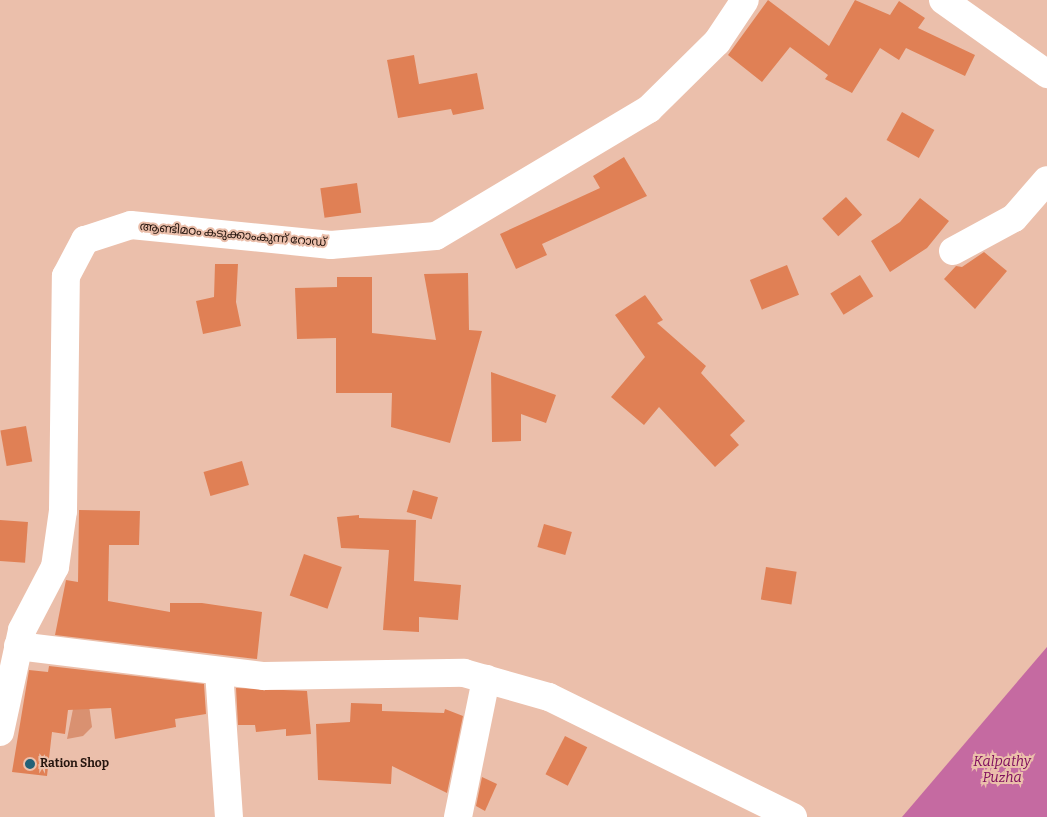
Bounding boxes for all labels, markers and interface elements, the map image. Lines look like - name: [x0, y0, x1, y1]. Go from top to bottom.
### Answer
- street label: ആണ്ടിമഠം കടുക്കാംകുന്ന് റോഡ്: [139, 220, 327, 250]
- water label: Kalpathy Puzha: [973, 754, 1031, 786]
- place label: Ration Shop: [40, 757, 109, 771]
- marker: Ration Shop: [24, 758, 36, 770]

